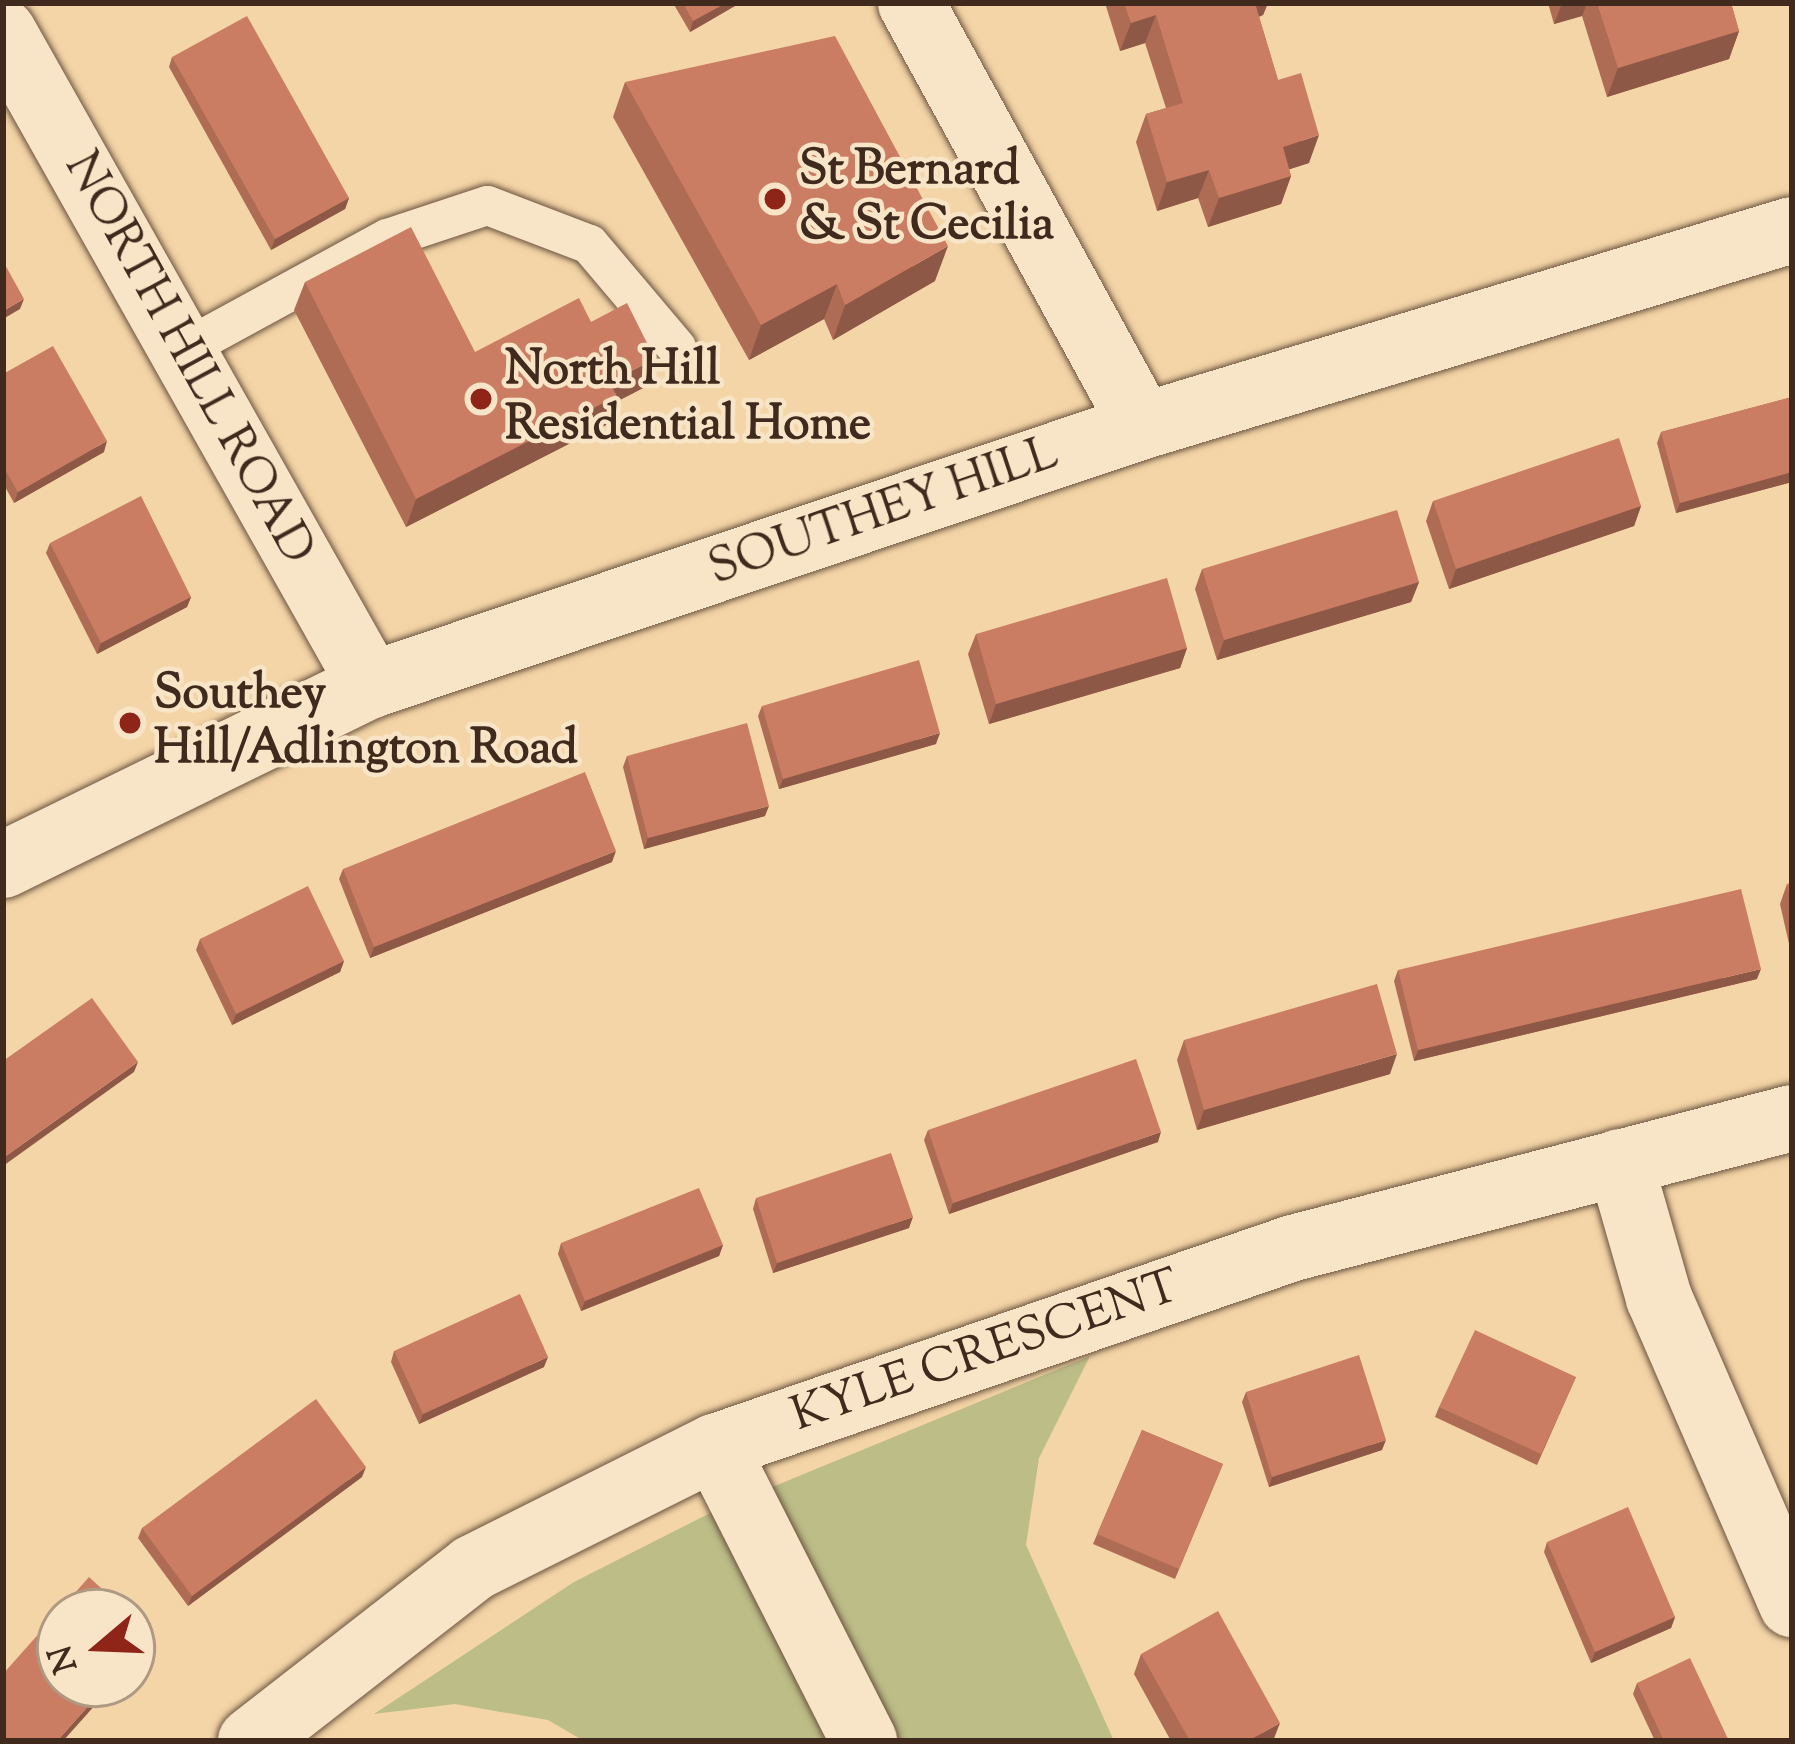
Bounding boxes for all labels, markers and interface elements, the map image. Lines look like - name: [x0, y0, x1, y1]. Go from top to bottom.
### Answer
- place label: St Bernard & St Cecilia: [799, 142, 1054, 255]
- street label: NORTH HILL ROAD: [50, 143, 324, 575]
- marker: St Bernard & St Cecilia: [762, 186, 788, 212]
- place label: North Hill Residential Home: [505, 342, 871, 455]
- marker: North Hill Residential Home: [468, 386, 494, 412]
- street label: SOUTHEY HILL: [702, 426, 1066, 600]
- place label: Southey Hill/Adlington Road: [154, 666, 578, 779]
- marker: Southey Hill/Adlington Road: [117, 710, 143, 736]
- street label: KYLE CRESCENT: [784, 1260, 1188, 1446]
- north arrow: [36, 1588, 156, 1708]
- text: N: [38, 1638, 92, 1679]

